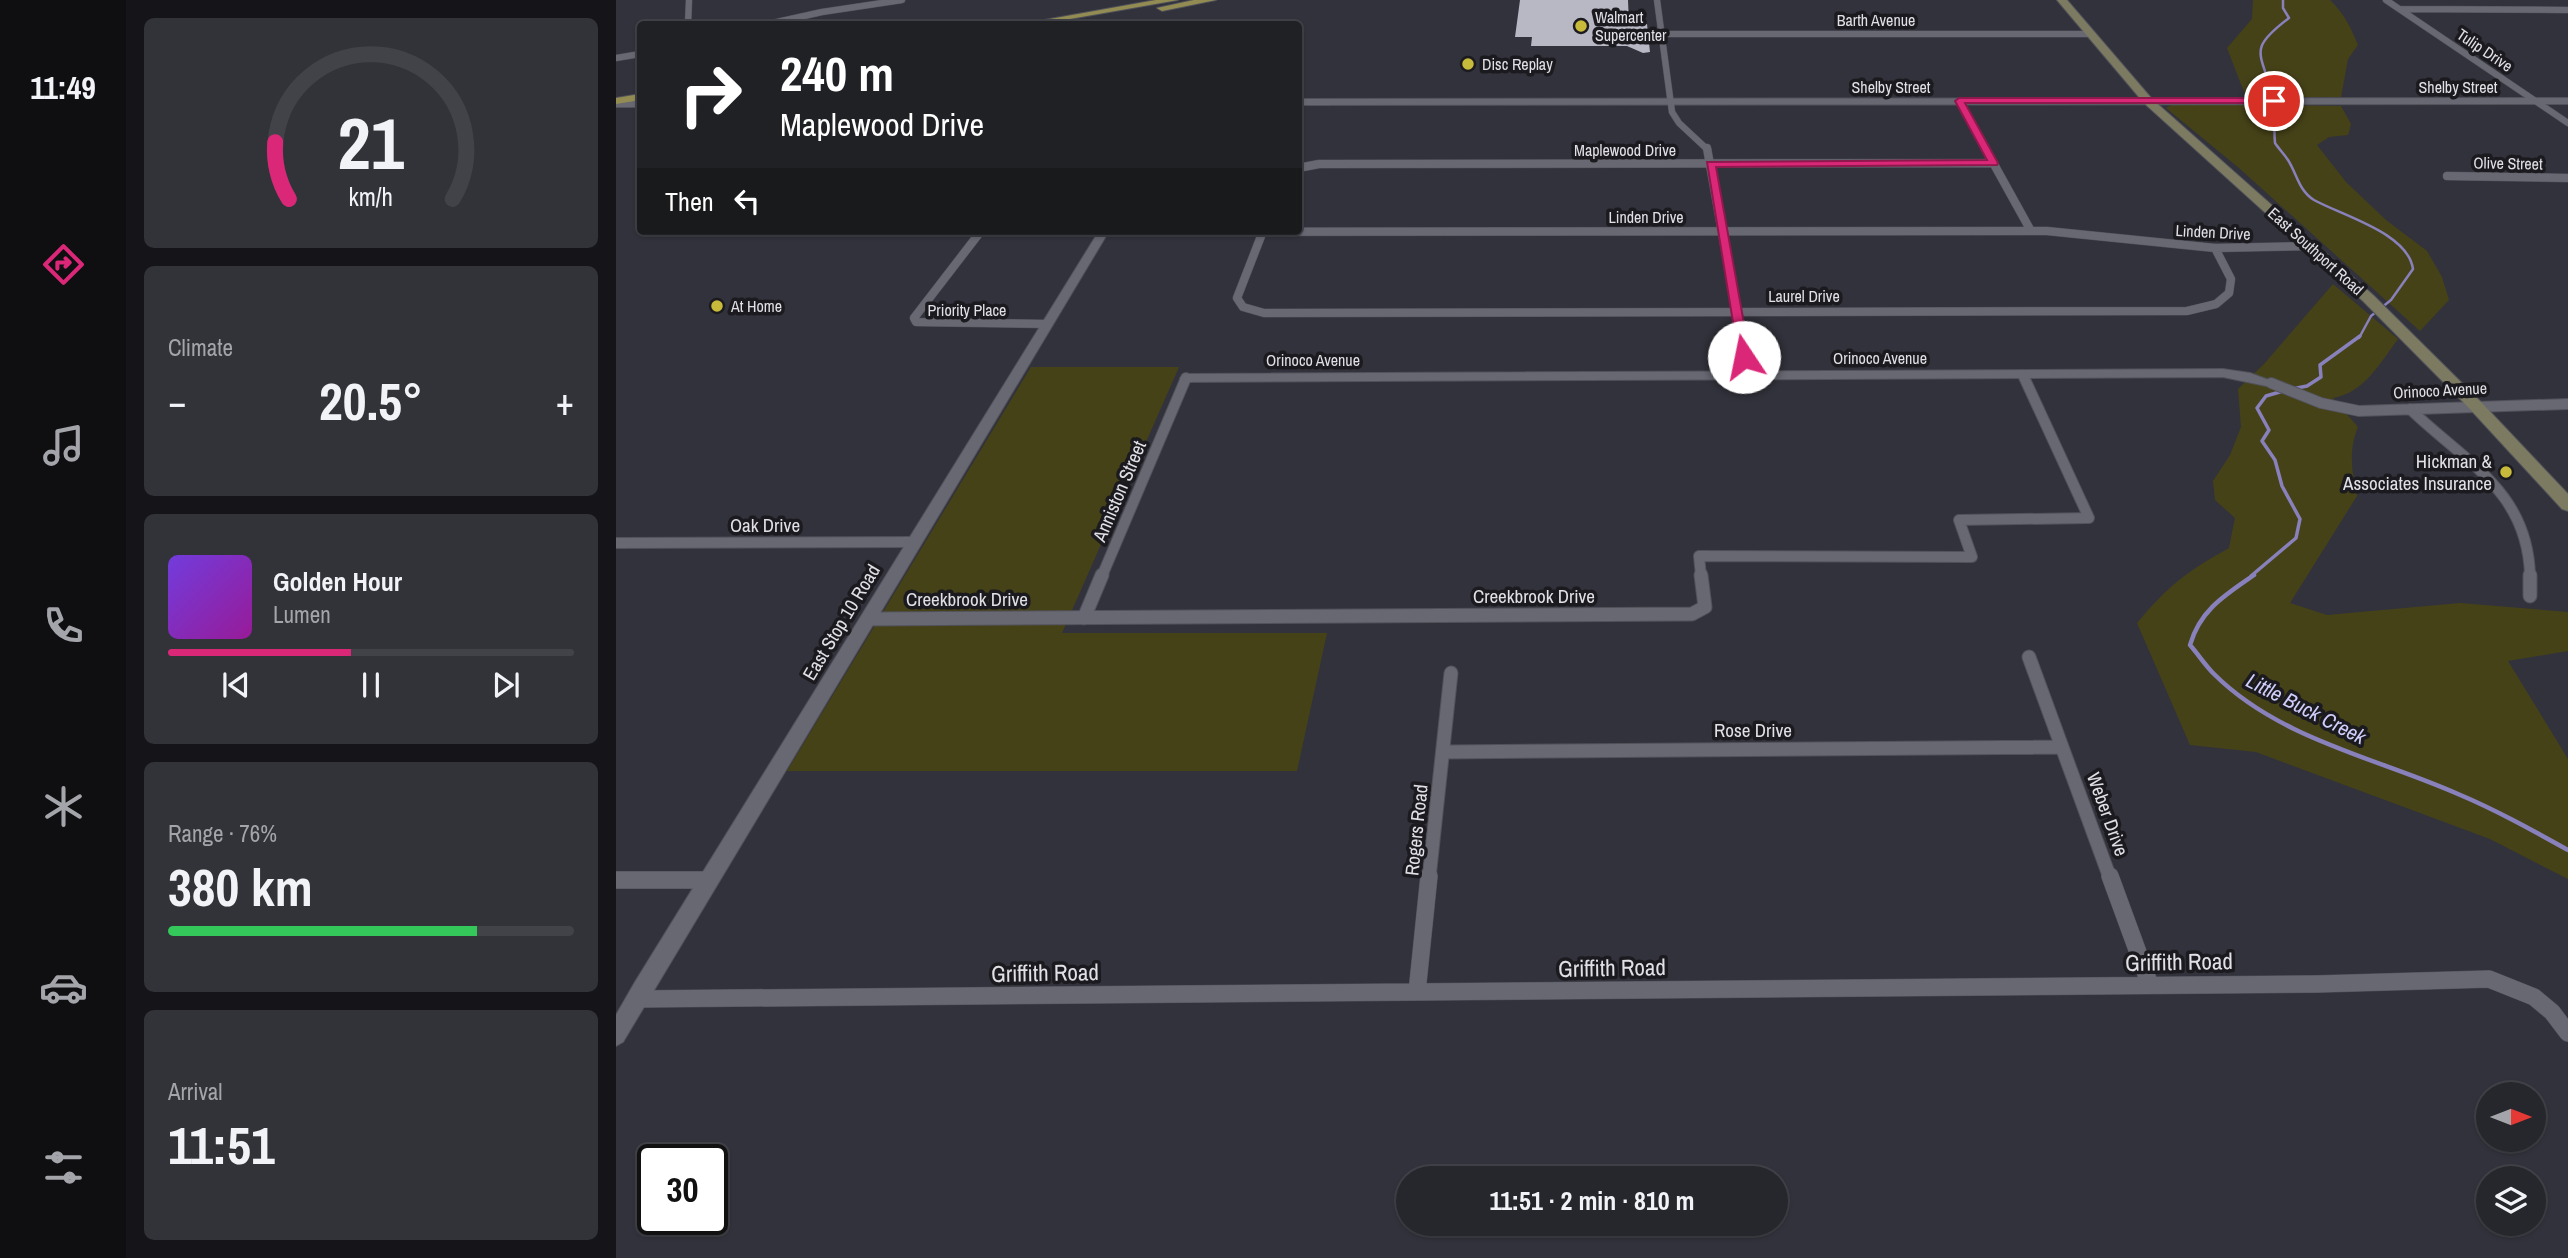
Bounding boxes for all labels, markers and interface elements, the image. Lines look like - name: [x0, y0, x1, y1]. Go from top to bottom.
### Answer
- place label: Walmart Supercenter: [1595, 6, 1667, 46]
- street label: Barth Avenue: [1837, 9, 1915, 31]
- marker: Walmart Supercenter: [1573, 18, 1589, 34]
- street label: Tulip Drive: [2453, 23, 2517, 77]
- text: 240 m: [780, 40, 894, 106]
- icon: right: [665, 49, 756, 140]
- place label: Disc Replay: [1482, 53, 1553, 75]
- marker: Disc Replay: [1460, 56, 1476, 72]
- text: 11:49: [30, 66, 96, 109]
- pin: [2244, 71, 2304, 131]
- street label: Shelby Street: [1852, 76, 1931, 98]
- street label: Shelby Street: [2419, 76, 2498, 98]
- icon: arrive: [2255, 82, 2293, 120]
- text: 21: [338, 94, 405, 192]
- text: Maplewood Drive: [780, 103, 984, 146]
- street label: Maplewood Drive: [1574, 139, 1676, 161]
- street label: Olive Street: [2473, 151, 2543, 175]
- text: km/h: [349, 180, 393, 214]
- icon: left: [728, 182, 766, 220]
- text: Then: [665, 184, 714, 219]
- street label: East Southport Road: [2263, 202, 2369, 300]
- street label: Linden Drive: [1608, 206, 1684, 228]
- street label: Linden Drive: [2175, 219, 2251, 245]
- icon: directions: [39, 240, 88, 289]
- street label: Laurel Drive: [1768, 285, 1840, 307]
- place label: At Home: [730, 295, 782, 317]
- marker: At Home: [709, 298, 725, 314]
- street label: Priority Place: [928, 299, 1006, 321]
- position arrow: [1707, 320, 1781, 394]
- text: Climate: [168, 332, 233, 363]
- street label: Orinoco Avenue: [1833, 347, 1927, 369]
- street label: Orinoco Avenue: [1266, 349, 1360, 371]
- text: 20.5°: [319, 366, 423, 436]
- text: −: [168, 376, 186, 427]
- text: +: [556, 376, 574, 427]
- street label: Orinoco Avenue: [2393, 377, 2487, 403]
- icon: music: [39, 421, 88, 470]
- street label: Anniston Street: [1086, 436, 1152, 546]
- place label: Hickman & Associates Insurance: [2342, 448, 2493, 496]
- marker: Hickman & Associates Insurance: [2498, 464, 2514, 480]
- street label: Oak Drive: [730, 512, 800, 538]
- street label: East Stop 10 Road: [796, 559, 886, 685]
- text: Golden Hour: [273, 564, 402, 599]
- street label: Creekbrook Drive: [1473, 583, 1595, 609]
- street label: Creekbrook Drive: [906, 586, 1028, 612]
- text: Lumen: [273, 599, 331, 630]
- icon: phone: [39, 601, 88, 650]
- icon: previous: [217, 666, 255, 704]
- icon: pause: [352, 666, 390, 704]
- icon: next: [487, 666, 525, 704]
- water label: Little Buck Creek: [2241, 666, 2372, 752]
- street label: Rose Drive: [1714, 717, 1792, 743]
- street label: Weber Drive: [2081, 769, 2135, 859]
- icon: climate: [39, 782, 88, 831]
- street label: Rogers Road: [1398, 783, 1434, 877]
- text: Range · 76%: [168, 818, 277, 849]
- text: 380 km: [168, 852, 313, 922]
- street label: Griffith Road: [2125, 945, 2233, 978]
- street label: Griffith Road: [1558, 951, 1666, 984]
- street label: Griffith Road: [991, 956, 1099, 989]
- icon: car: [39, 963, 88, 1012]
- text: Arrival: [168, 1076, 223, 1107]
- north arrow: [2476, 1082, 2546, 1152]
- map controls: [2476, 1082, 2546, 1236]
- text: 11:51: [168, 1110, 275, 1180]
- icon: filters: [39, 1143, 88, 1192]
- speed limit sign: 30: [637, 1144, 728, 1235]
- button: layers: [2476, 1166, 2546, 1236]
- text: 11:51 · 2 min · 810 m: [1489, 1183, 1695, 1218]

